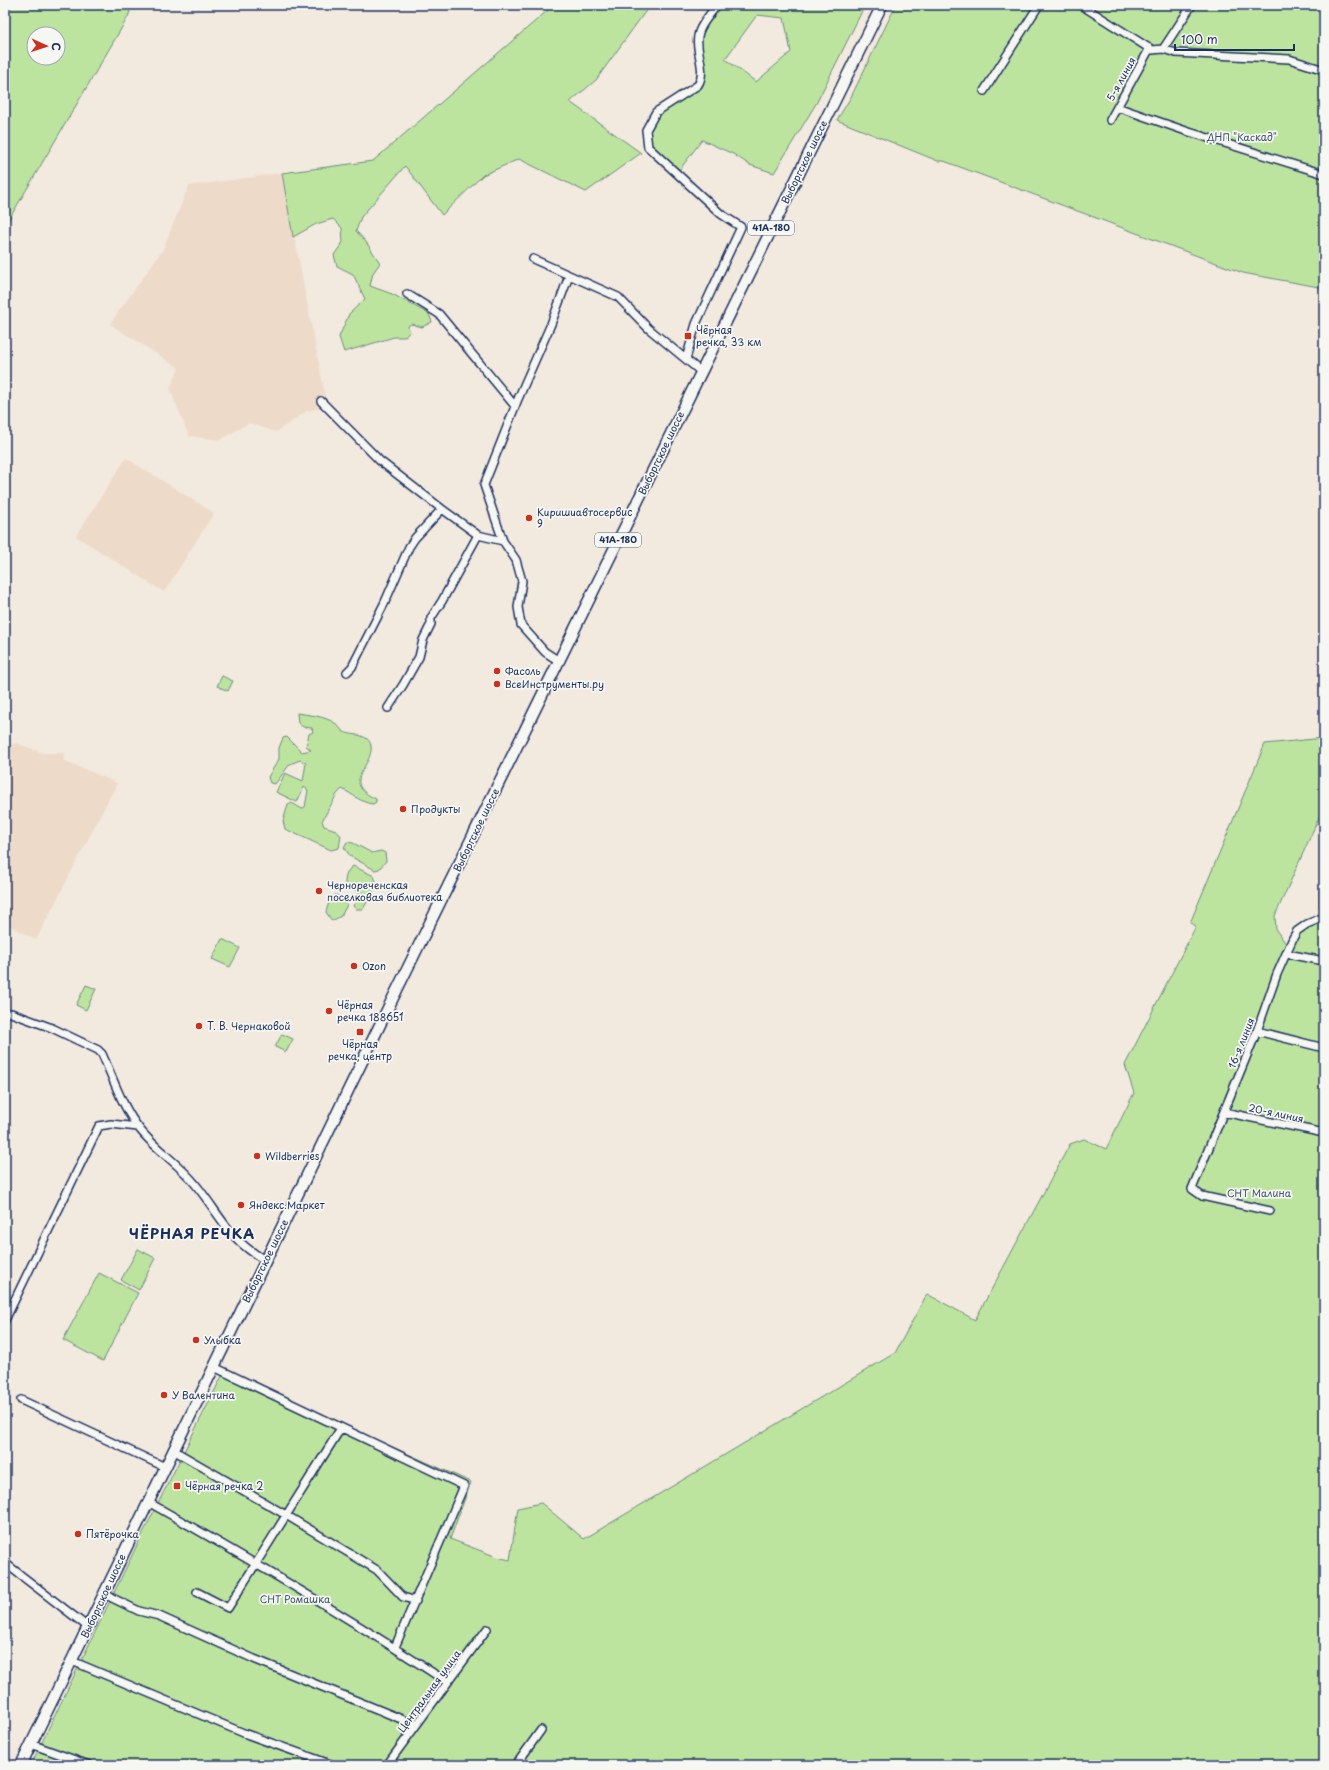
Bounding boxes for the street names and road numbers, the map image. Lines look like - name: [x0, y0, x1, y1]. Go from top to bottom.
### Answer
- street label: 5-я линия: [1102, 54, 1139, 104]
- street label: Выборгское шоссе: [777, 117, 830, 206]
- road number: 41А-180: [748, 221, 794, 235]
- street label: Выборгское шоссе: [634, 408, 687, 497]
- road number: 41А-180: [595, 533, 641, 547]
- street label: Выборгское шоссе: [449, 785, 502, 874]
- street label: 16-я линия: [1224, 1015, 1257, 1070]
- street label: 20-я линия: [1247, 1099, 1305, 1126]
- street label: Выборгское шоссе: [238, 1216, 291, 1305]
- street label: Выборгское шоссе: [76, 1551, 129, 1640]
- street label: Центральная улица: [394, 1646, 464, 1735]

